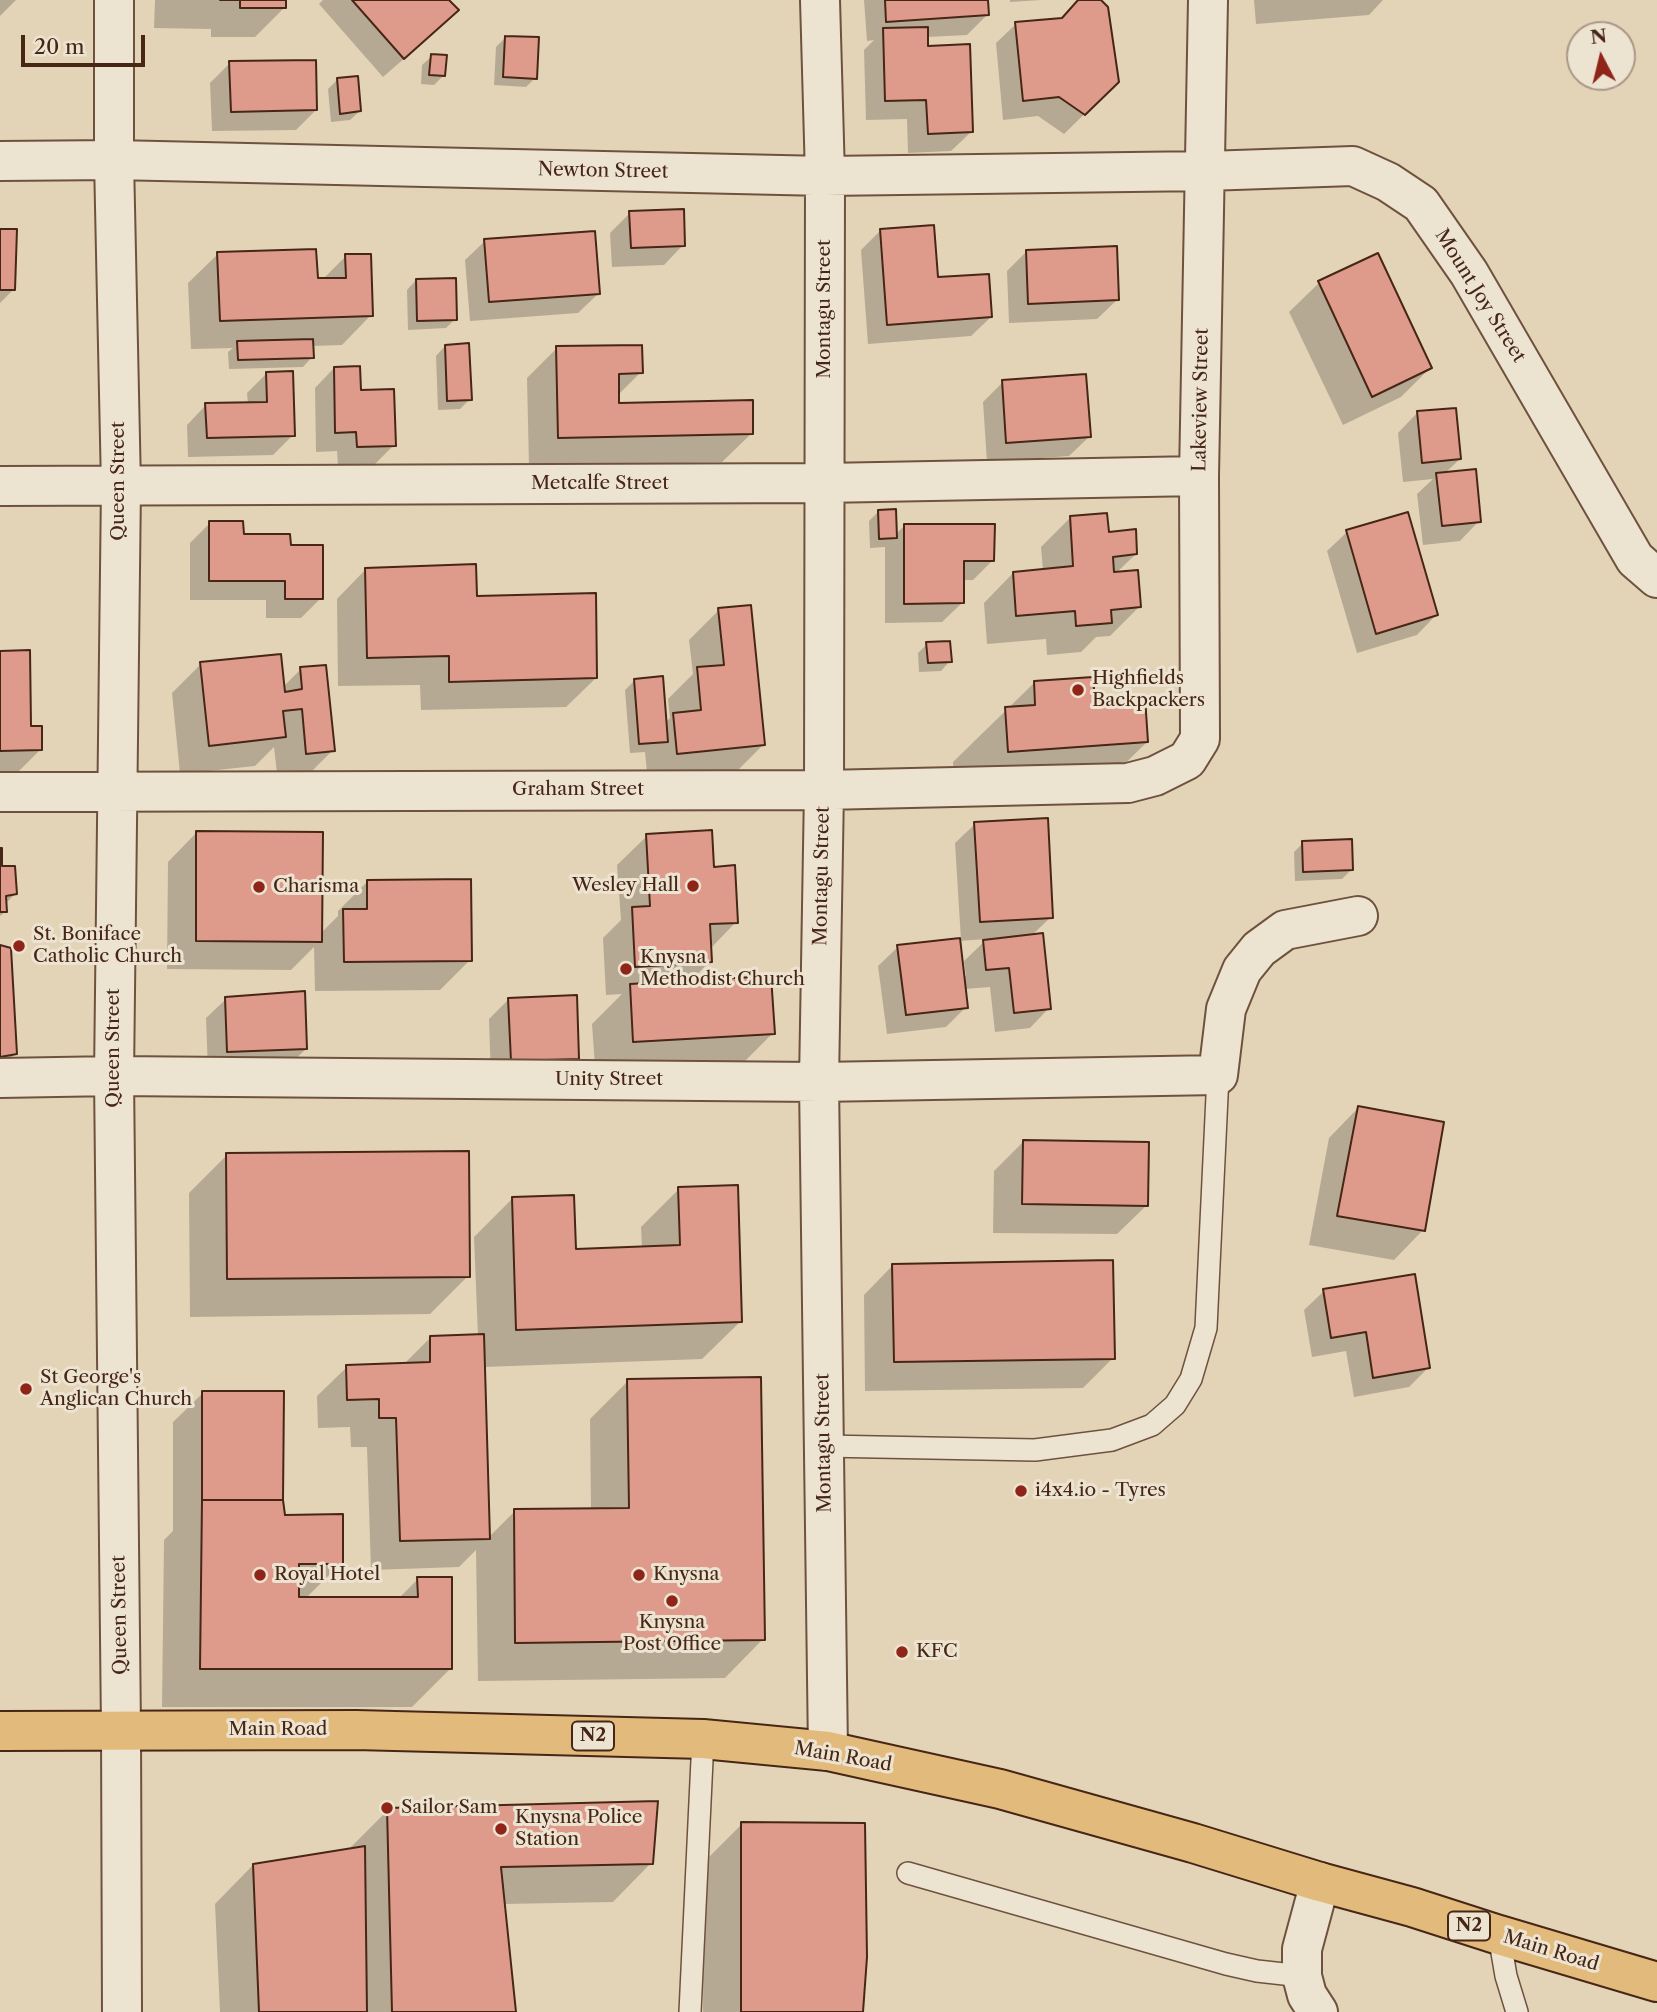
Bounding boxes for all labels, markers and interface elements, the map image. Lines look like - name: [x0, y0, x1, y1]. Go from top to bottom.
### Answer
- scale bar: [24, 21, 149, 65]
- north arrow: [1566, 21, 1636, 91]
- text: N: [1589, 24, 1608, 49]
- text: 20 m: [34, 34, 85, 59]
- street label: Newton Street: [538, 158, 668, 184]
- street label: Mount Joy Street: [1430, 225, 1530, 367]
- street label: Montagu Street: [814, 239, 836, 379]
- street label: Lakeview Street: [1188, 328, 1214, 472]
- street label: Queen Street: [108, 421, 130, 541]
- street label: Metcalfe Street: [531, 473, 669, 495]
- place label: Highfields Backpackers: [1092, 668, 1205, 712]
- marker: Highfields Backpackers: [1070, 682, 1086, 698]
- street label: Graham Street: [512, 779, 644, 801]
- street label: Montagu Street: [809, 806, 835, 946]
- place label: Wesley Hall: [572, 875, 679, 897]
- place label: Charisma: [273, 876, 359, 898]
- marker: Wesley Hall: [685, 878, 701, 894]
- marker: Charisma: [251, 879, 267, 895]
- place label: St. Boniface Catholic Church: [33, 924, 182, 968]
- marker: St. Boniface Catholic Church: [11, 938, 27, 954]
- place label: Knysna Methodist Church: [640, 947, 805, 991]
- marker: Knysna Methodist Church: [618, 961, 634, 977]
- street label: Queen Street: [103, 988, 125, 1108]
- street label: Unity Street: [555, 1069, 663, 1091]
- place label: St George's Anglican Church: [40, 1367, 192, 1411]
- street label: Montagu Street: [811, 1373, 837, 1513]
- marker: St George's Anglican Church: [18, 1381, 34, 1397]
- place label: i4x4.io - Tyres: [1035, 1480, 1166, 1502]
- marker: i4x4.io - Tyres: [1013, 1483, 1029, 1499]
- street label: Queen Street: [108, 1555, 132, 1675]
- place label: Royal Hotel: [274, 1564, 380, 1586]
- place label: Knysna: [653, 1564, 720, 1586]
- marker: Royal Hotel: [252, 1567, 268, 1583]
- marker: Knysna: [631, 1567, 647, 1583]
- marker: Knysna Post Office: [664, 1593, 680, 1609]
- place label: Knysna Post Office: [623, 1612, 721, 1656]
- place label: KFC: [916, 1641, 958, 1663]
- marker: KFC: [894, 1644, 910, 1660]
- street label: Main Road: [229, 1719, 327, 1741]
- road number: N2: [572, 1722, 614, 1750]
- street label: Main Road: [792, 1737, 894, 1777]
- place label: Sailor Sam: [401, 1797, 497, 1819]
- marker: Sailor Sam: [379, 1800, 395, 1816]
- place label: Knysna Police Station: [515, 1807, 642, 1851]
- marker: Knysna Police Station: [493, 1821, 509, 1837]
- road number: N2: [1448, 1912, 1490, 1940]
- street label: Main Road: [1500, 1926, 1602, 1976]

